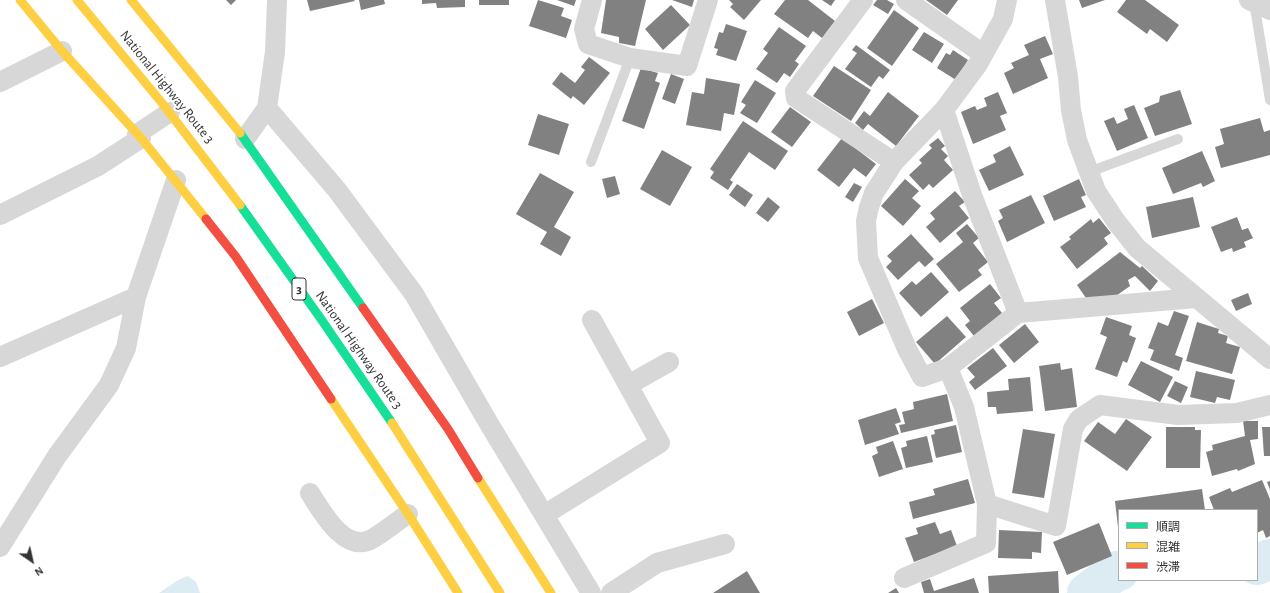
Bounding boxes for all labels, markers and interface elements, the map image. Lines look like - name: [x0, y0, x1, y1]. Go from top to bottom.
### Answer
- street label: National Highway Route 3: [116, 27, 218, 147]
- road number: 3: [292, 278, 306, 300]
- street label: National Highway Route 3: [312, 288, 406, 412]
- legend: [1118, 509, 1258, 581]
- text: 順調: [1156, 521, 1180, 533]
- north arrow: [12, 541, 52, 581]
- text: 混雑: [1156, 541, 1180, 553]
- text: 渋滞: [1156, 561, 1180, 573]
- text: N: [33, 565, 45, 578]

